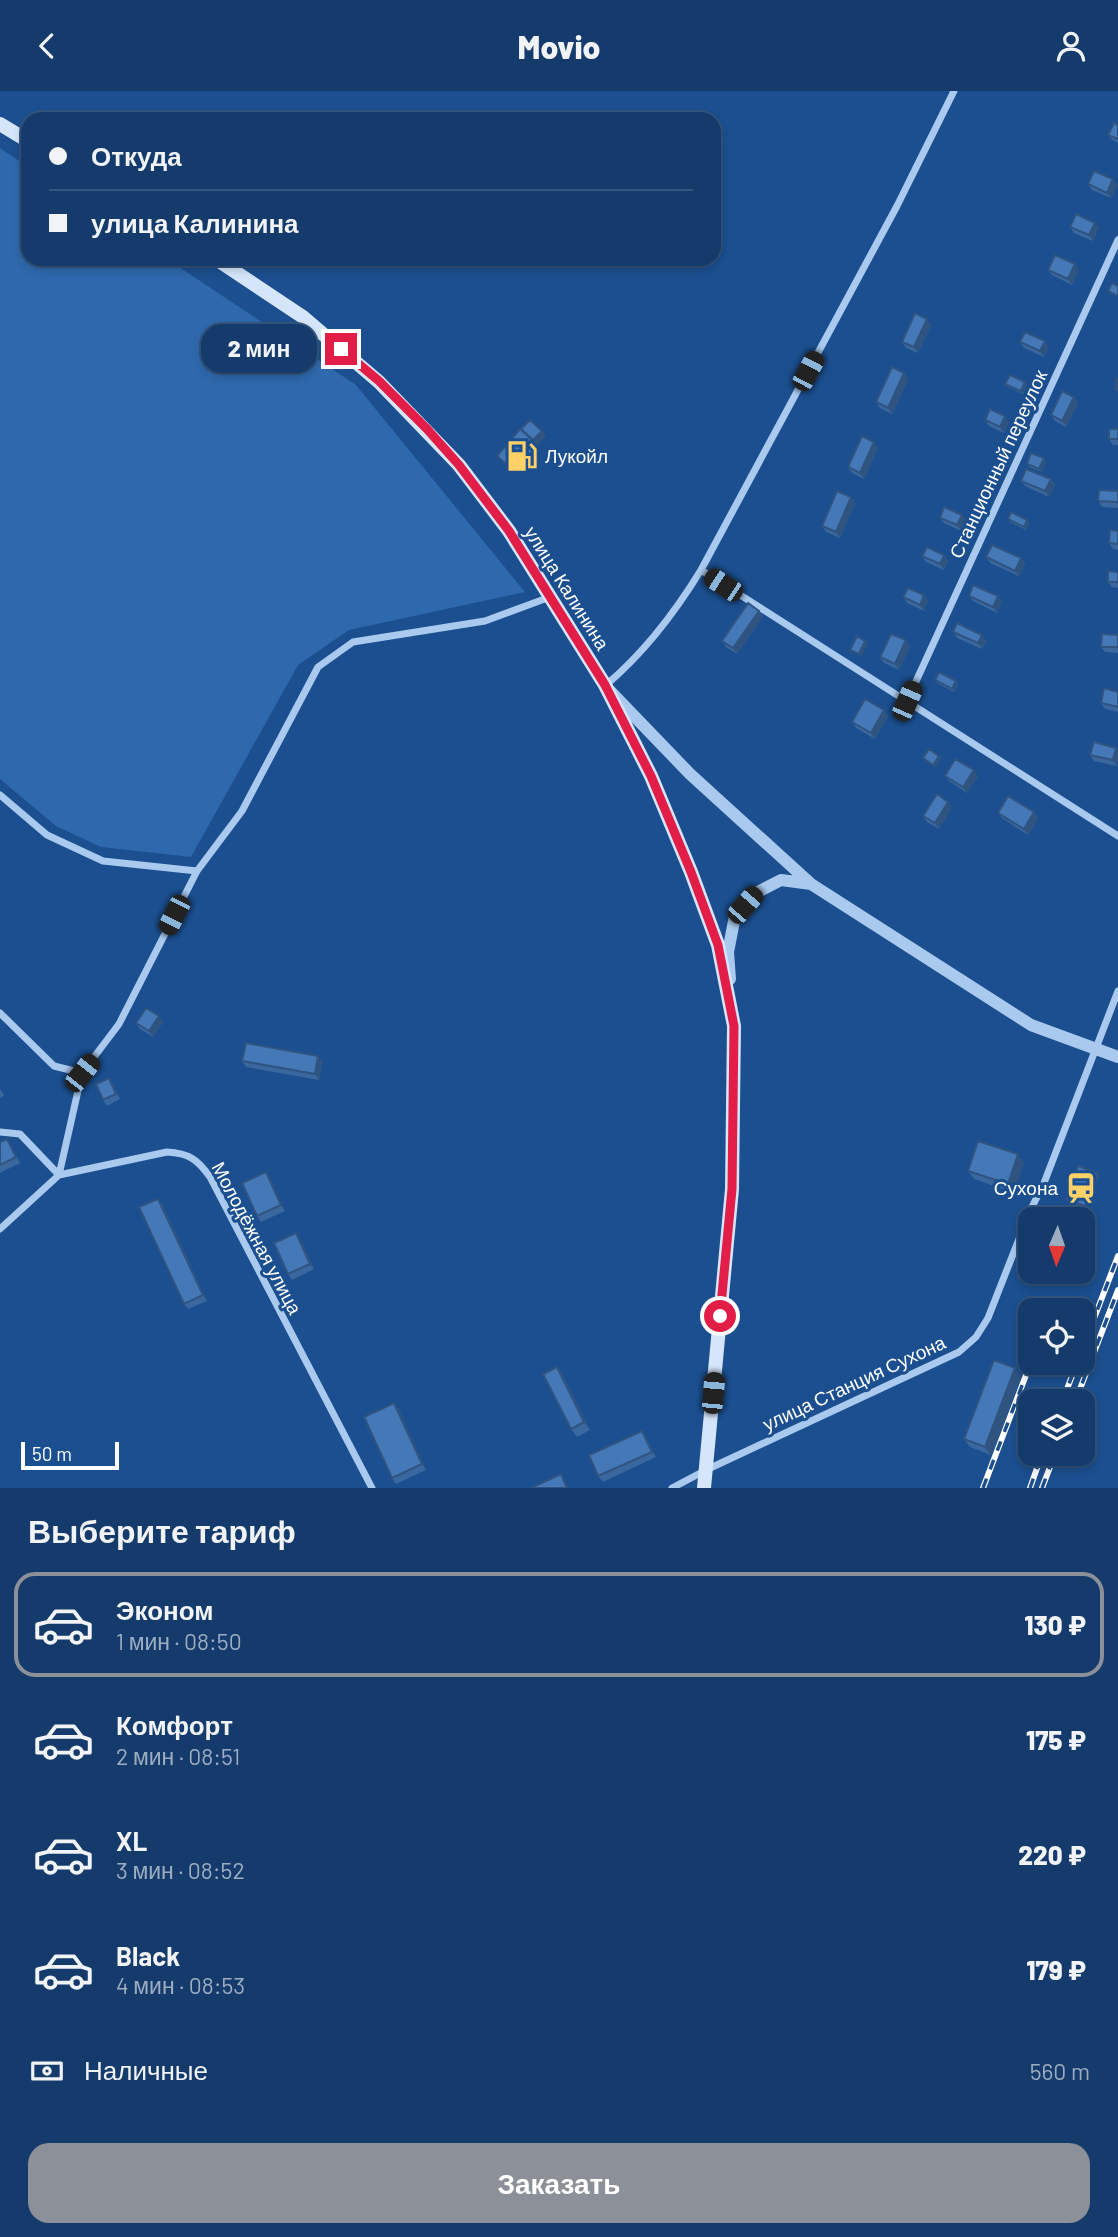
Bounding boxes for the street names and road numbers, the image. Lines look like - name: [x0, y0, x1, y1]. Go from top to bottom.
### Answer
- street label: Станционный переулок: [944, 365, 1052, 562]
- street label: улица Калинина: [520, 522, 615, 654]
- street label: Молодёжная улица: [208, 1158, 308, 1318]
- street label: улица Станция Сухона: [759, 1330, 949, 1435]

